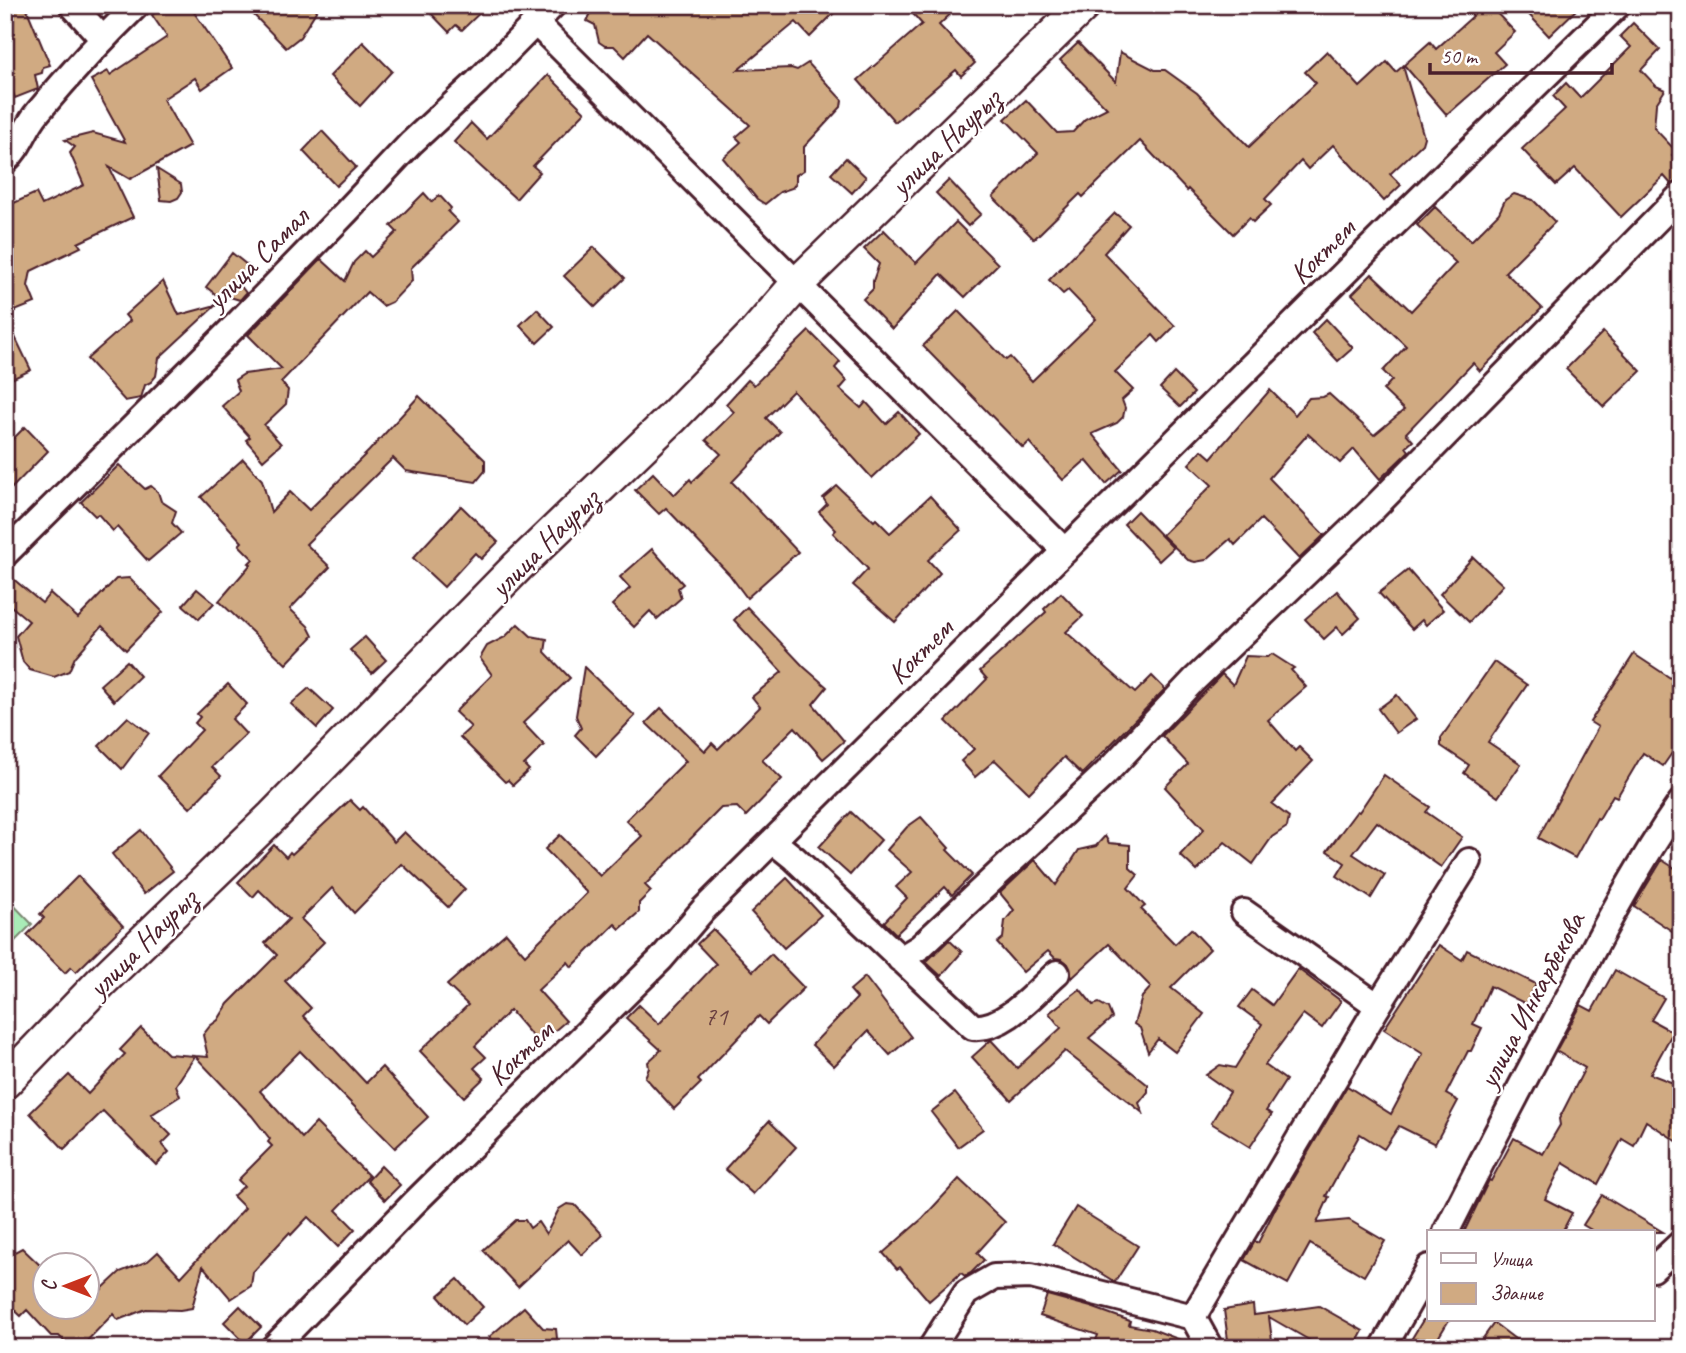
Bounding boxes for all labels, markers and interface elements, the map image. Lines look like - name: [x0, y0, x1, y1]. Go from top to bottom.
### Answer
- scale bar: [1430, 32, 1612, 76]
- text: 50 m: [1441, 43, 1479, 69]
- street label: улица Наурыз: [880, 78, 1010, 206]
- street label: улица Самал: [196, 197, 318, 319]
- street label: Коктем: [1281, 208, 1365, 292]
- street label: улица Наурыз: [480, 478, 609, 607]
- street label: Коктем: [879, 608, 963, 692]
- street label: улица Наурыз: [78, 878, 207, 1007]
- street label: улица Инкарбекова: [1468, 904, 1594, 1096]
- house number: 71: [704, 1000, 729, 1033]
- street label: Коктем: [479, 1011, 563, 1094]
- legend: [1427, 1230, 1654, 1322]
- text: Улица: [1490, 1246, 1533, 1272]
- north arrow: [32, 1252, 102, 1322]
- text: С: [38, 1279, 62, 1291]
- text: Здание: [1490, 1280, 1544, 1306]

